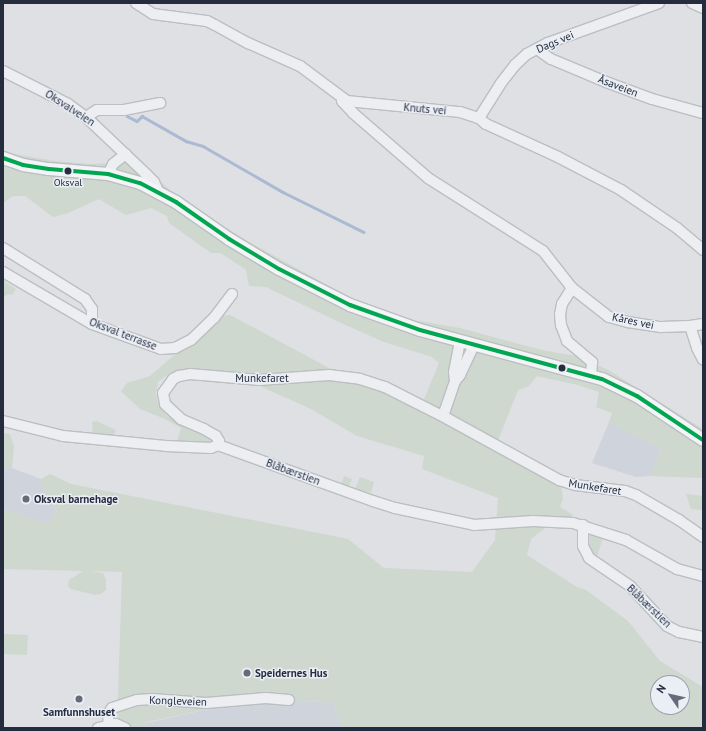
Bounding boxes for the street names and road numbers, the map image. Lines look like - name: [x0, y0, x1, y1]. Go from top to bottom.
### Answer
- street label: Dags vei: [534, 28, 576, 56]
- street label: Åsaveien: [596, 72, 640, 100]
- street label: Oksvalveien: [43, 87, 97, 129]
- street label: Knuts vei: [403, 101, 447, 117]
- street label: Kåres vei: [611, 310, 655, 332]
- street label: Oksval terrasse: [87, 315, 159, 353]
- street label: Munkefaret: [235, 371, 289, 385]
- street label: Blåbærstien: [264, 456, 322, 488]
- street label: Munkefaret: [568, 476, 622, 498]
- street label: Blåbærstien: [624, 582, 674, 630]
- street label: Kongleveien: [149, 693, 207, 709]

